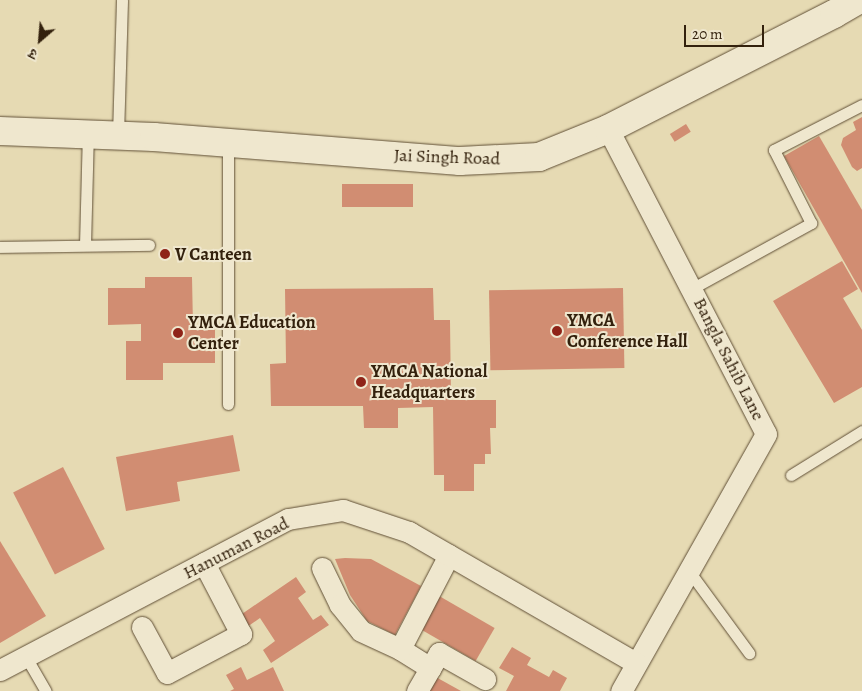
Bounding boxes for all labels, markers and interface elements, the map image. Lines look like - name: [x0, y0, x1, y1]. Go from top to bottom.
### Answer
- north arrow: [15, 15, 65, 65]
- scale bar: [687, 15, 767, 47]
- text: 20 m: [692, 24, 723, 44]
- text: उ: [25, 44, 40, 64]
- street label: Jai Singh Road: [393, 144, 501, 170]
- place label: V Canteen: [175, 243, 252, 265]
- marker: V Canteen: [159, 248, 171, 260]
- street label: Bangla Sahib Lane: [689, 294, 769, 424]
- place label: YMCA Conference Hall: [567, 310, 687, 352]
- place label: YMCA Education Center: [188, 312, 316, 354]
- marker: YMCA Conference Hall: [551, 325, 563, 337]
- marker: YMCA Education Center: [172, 327, 184, 339]
- place label: YMCA National Headquarters: [371, 361, 487, 404]
- marker: YMCA National Headquarters: [355, 376, 367, 388]
- street label: Hanuman Road: [180, 512, 292, 584]

